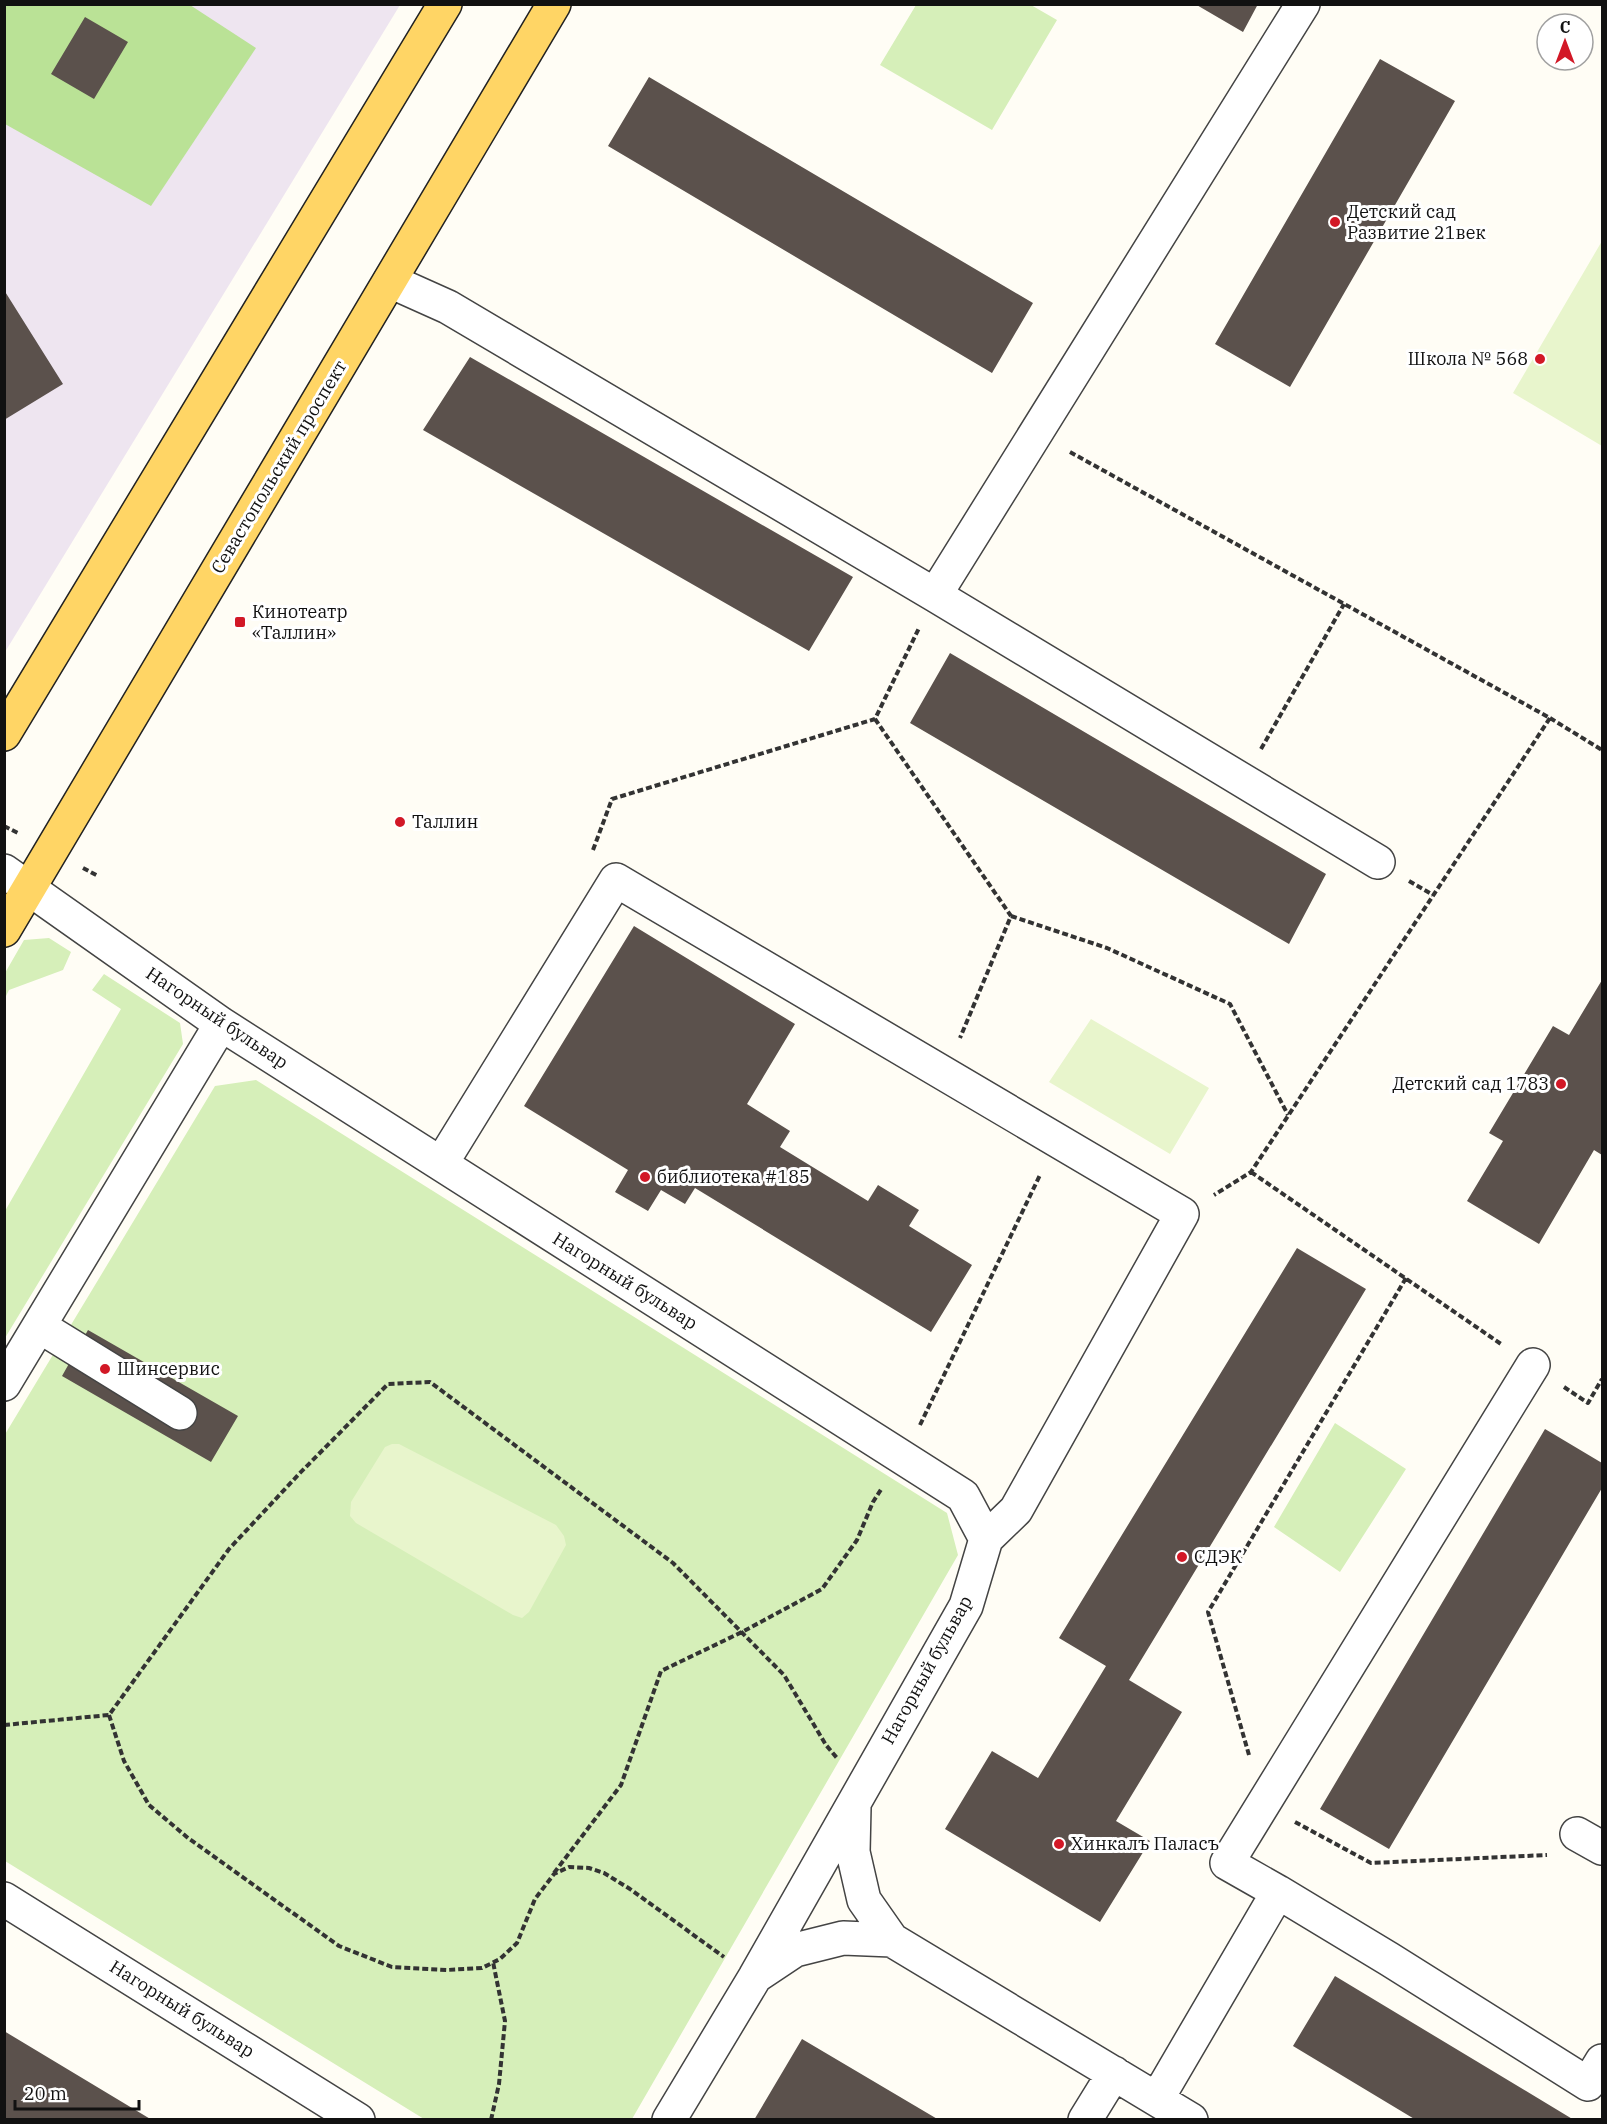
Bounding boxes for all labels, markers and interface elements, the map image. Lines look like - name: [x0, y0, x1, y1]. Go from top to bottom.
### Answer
- north arrow: [1535, 12, 1595, 72]
- text: С: [1560, 17, 1570, 37]
- place label: Детский сад Развитие 21век: [1347, 200, 1486, 244]
- marker: Детский сад Развитие 21век: [1328, 215, 1342, 229]
- place label: Школа № 568: [1408, 347, 1528, 370]
- marker: Школа № 568: [1533, 352, 1547, 366]
- street label: Севастопольский проспект: [206, 356, 351, 578]
- place label: Кинотеатр «Таллин»: [252, 600, 348, 644]
- marker: Кинотеатр «Таллин»: [233, 615, 247, 629]
- place label: Таллин: [412, 810, 479, 833]
- marker: Таллин: [393, 815, 407, 829]
- street label: Нагорный бульвар: [142, 961, 293, 1074]
- place label: Детский сад 1783: [1393, 1072, 1549, 1095]
- marker: Детский сад 1783: [1554, 1077, 1568, 1091]
- place label: библиотека #185: [657, 1165, 810, 1188]
- marker: библиотека #185: [638, 1170, 652, 1184]
- street label: Нагорный бульвар: [549, 1227, 702, 1334]
- place label: Шинсервис: [117, 1357, 220, 1380]
- marker: Шинсервис: [98, 1362, 112, 1376]
- place label: СДЭК: [1194, 1545, 1243, 1568]
- marker: СДЭК: [1175, 1550, 1189, 1564]
- street label: Нагорный бульвар: [876, 1591, 977, 1748]
- place label: Хинкалъ Паласъ: [1071, 1832, 1219, 1855]
- marker: Хинкалъ Паласъ: [1052, 1837, 1066, 1851]
- street label: Нагорный бульвар: [106, 1955, 259, 2062]
- scale bar: [15, 2073, 140, 2111]
- text: 20 m: [24, 2082, 67, 2105]

